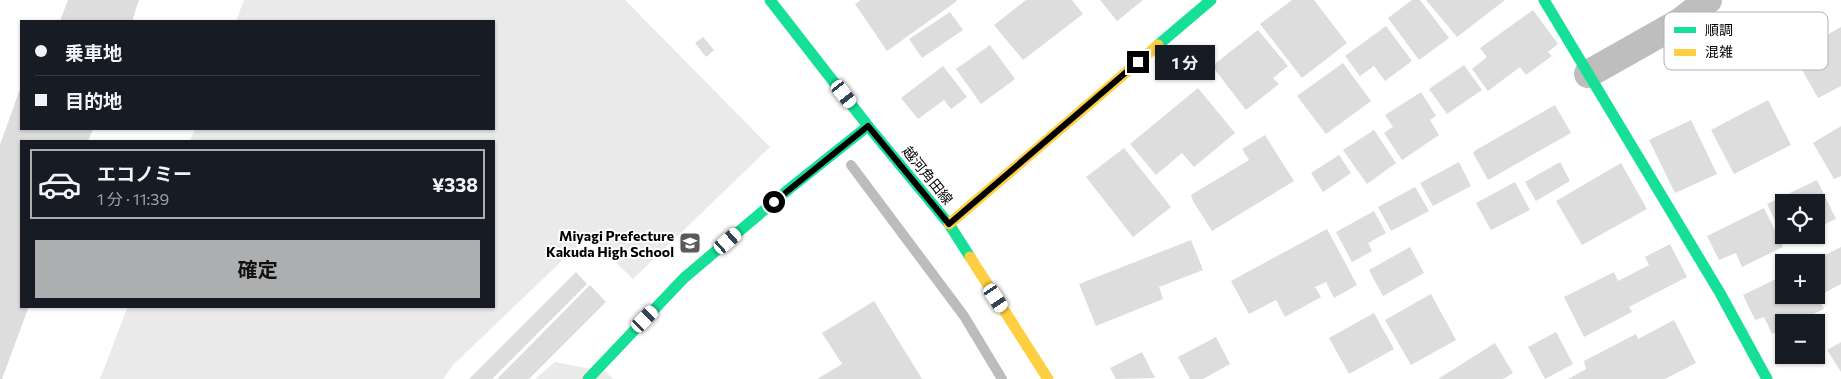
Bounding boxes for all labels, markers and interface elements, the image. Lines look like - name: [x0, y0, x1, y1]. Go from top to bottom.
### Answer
- legend: [1664, 12, 1828, 70]
- text: 順調: [1705, 21, 1733, 38]
- text: 乗車地: [65, 41, 122, 64]
- text: 混雑: [1705, 43, 1733, 60]
- callout: 1 分: [1156, 44, 1216, 80]
- route end: [1127, 51, 1149, 73]
- text: 1 分: [1172, 53, 1198, 72]
- car: [828, 78, 859, 110]
- text: 目的地: [65, 89, 122, 112]
- street label: 越河角田線: [899, 142, 957, 208]
- icon: car: [37, 162, 82, 207]
- text: エコノミー: [97, 162, 192, 185]
- text: ¥338: [432, 173, 478, 196]
- text: 1 分 · 11:39: [97, 189, 169, 208]
- route start: [763, 191, 785, 213]
- map controls: [1775, 194, 1825, 364]
- button: locate: [1775, 194, 1825, 244]
- car: [711, 225, 744, 257]
- place label: Miyagi Prefecture Kakuda High School: [546, 227, 674, 260]
- school or university icon: Miyagi Prefecture Kakuda High School: [678, 231, 702, 255]
- button: 確定: [35, 240, 480, 298]
- button: +: [1775, 254, 1825, 304]
- car: [981, 281, 1010, 315]
- car: [629, 303, 660, 335]
- button: −: [1775, 314, 1825, 364]

